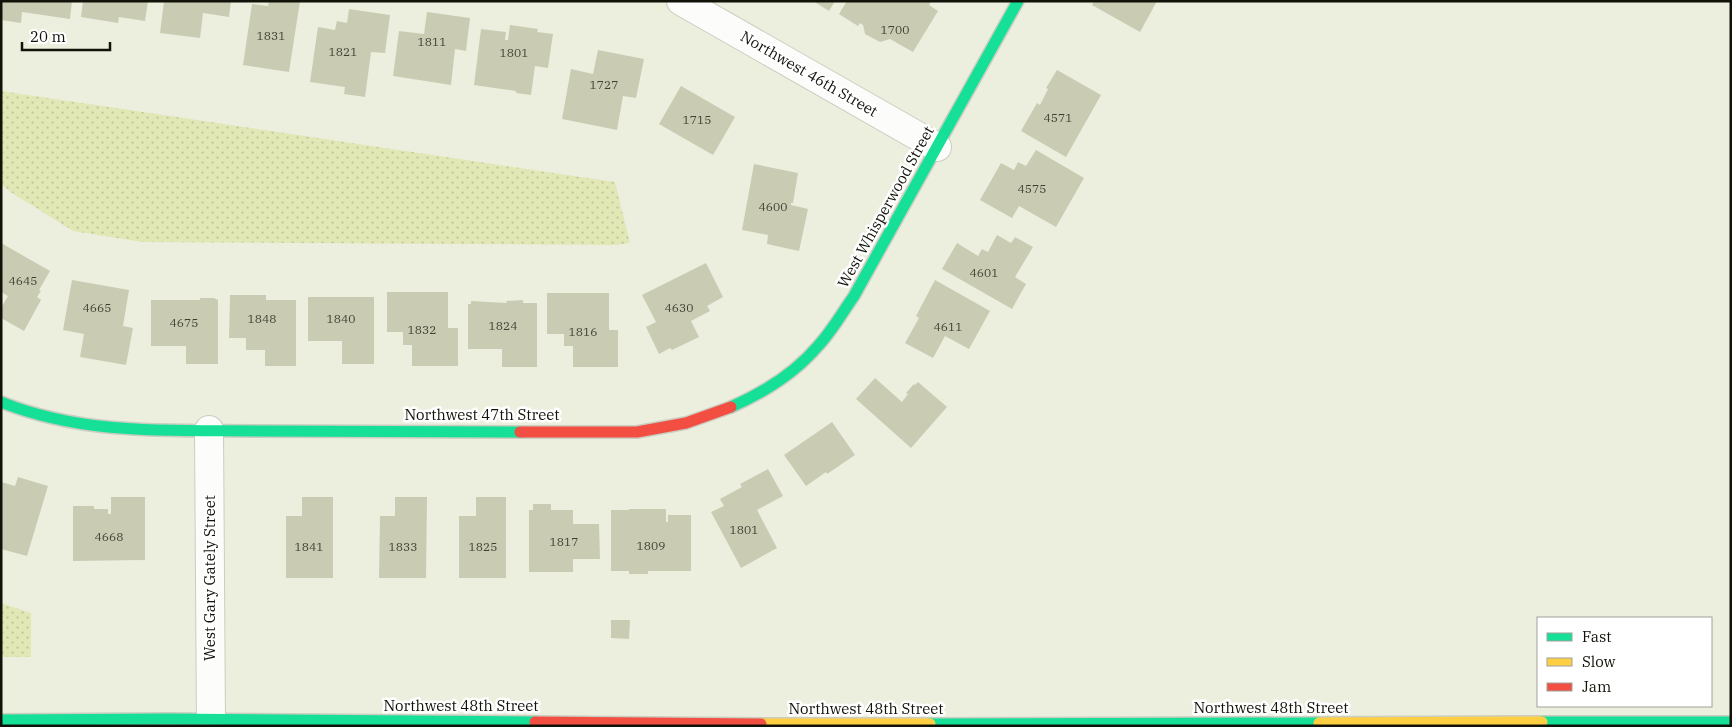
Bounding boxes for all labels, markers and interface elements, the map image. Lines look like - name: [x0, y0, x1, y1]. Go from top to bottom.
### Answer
- scale bar: [22, 20, 110, 52]
- house number: 1700: [881, 22, 909, 37]
- text: 20 m: [30, 27, 66, 46]
- street label: Northwest 46th Street: [737, 27, 881, 121]
- house number: 1831: [257, 28, 285, 43]
- house number: 1811: [418, 34, 446, 49]
- house number: 1821: [329, 44, 357, 59]
- house number: 1801: [500, 45, 528, 60]
- house number: 1727: [590, 77, 618, 92]
- house number: 4571: [1044, 110, 1072, 125]
- house number: 1715: [683, 112, 711, 127]
- street label: West Whisperwood Street: [833, 123, 938, 291]
- house number: 4575: [1018, 181, 1046, 196]
- house number: 4600: [759, 199, 787, 214]
- house number: 4601: [970, 265, 998, 280]
- house number: 4645: [9, 273, 37, 288]
- house number: 4665: [83, 300, 111, 315]
- house number: 4630: [665, 300, 693, 315]
- house number: 1848: [248, 311, 276, 326]
- house number: 1840: [327, 311, 355, 326]
- house number: 4675: [170, 315, 198, 330]
- house number: 1824: [489, 318, 517, 333]
- house number: 4611: [934, 319, 962, 334]
- house number: 1832: [408, 322, 436, 337]
- house number: 1816: [569, 324, 597, 339]
- street label: Northwest 47th Street: [404, 405, 560, 424]
- street label: West Gary Gately Street: [200, 495, 219, 661]
- house number: 1801: [730, 522, 758, 537]
- house number: 4668: [95, 529, 123, 544]
- house number: 1817: [550, 534, 578, 549]
- house number: 1809: [637, 538, 665, 553]
- house number: 1841: [295, 539, 323, 554]
- house number: 1833: [389, 539, 417, 554]
- house number: 1825: [469, 539, 497, 554]
- legend: [1537, 617, 1712, 707]
- text: Fast: [1582, 627, 1612, 646]
- text: Slow: [1582, 652, 1616, 671]
- text: Jam: [1582, 677, 1611, 696]
- street label: Northwest 48th Street: [383, 696, 539, 715]
- street label: Northwest 48th Street: [1193, 698, 1349, 717]
- street label: Northwest 48th Street: [788, 699, 944, 718]

